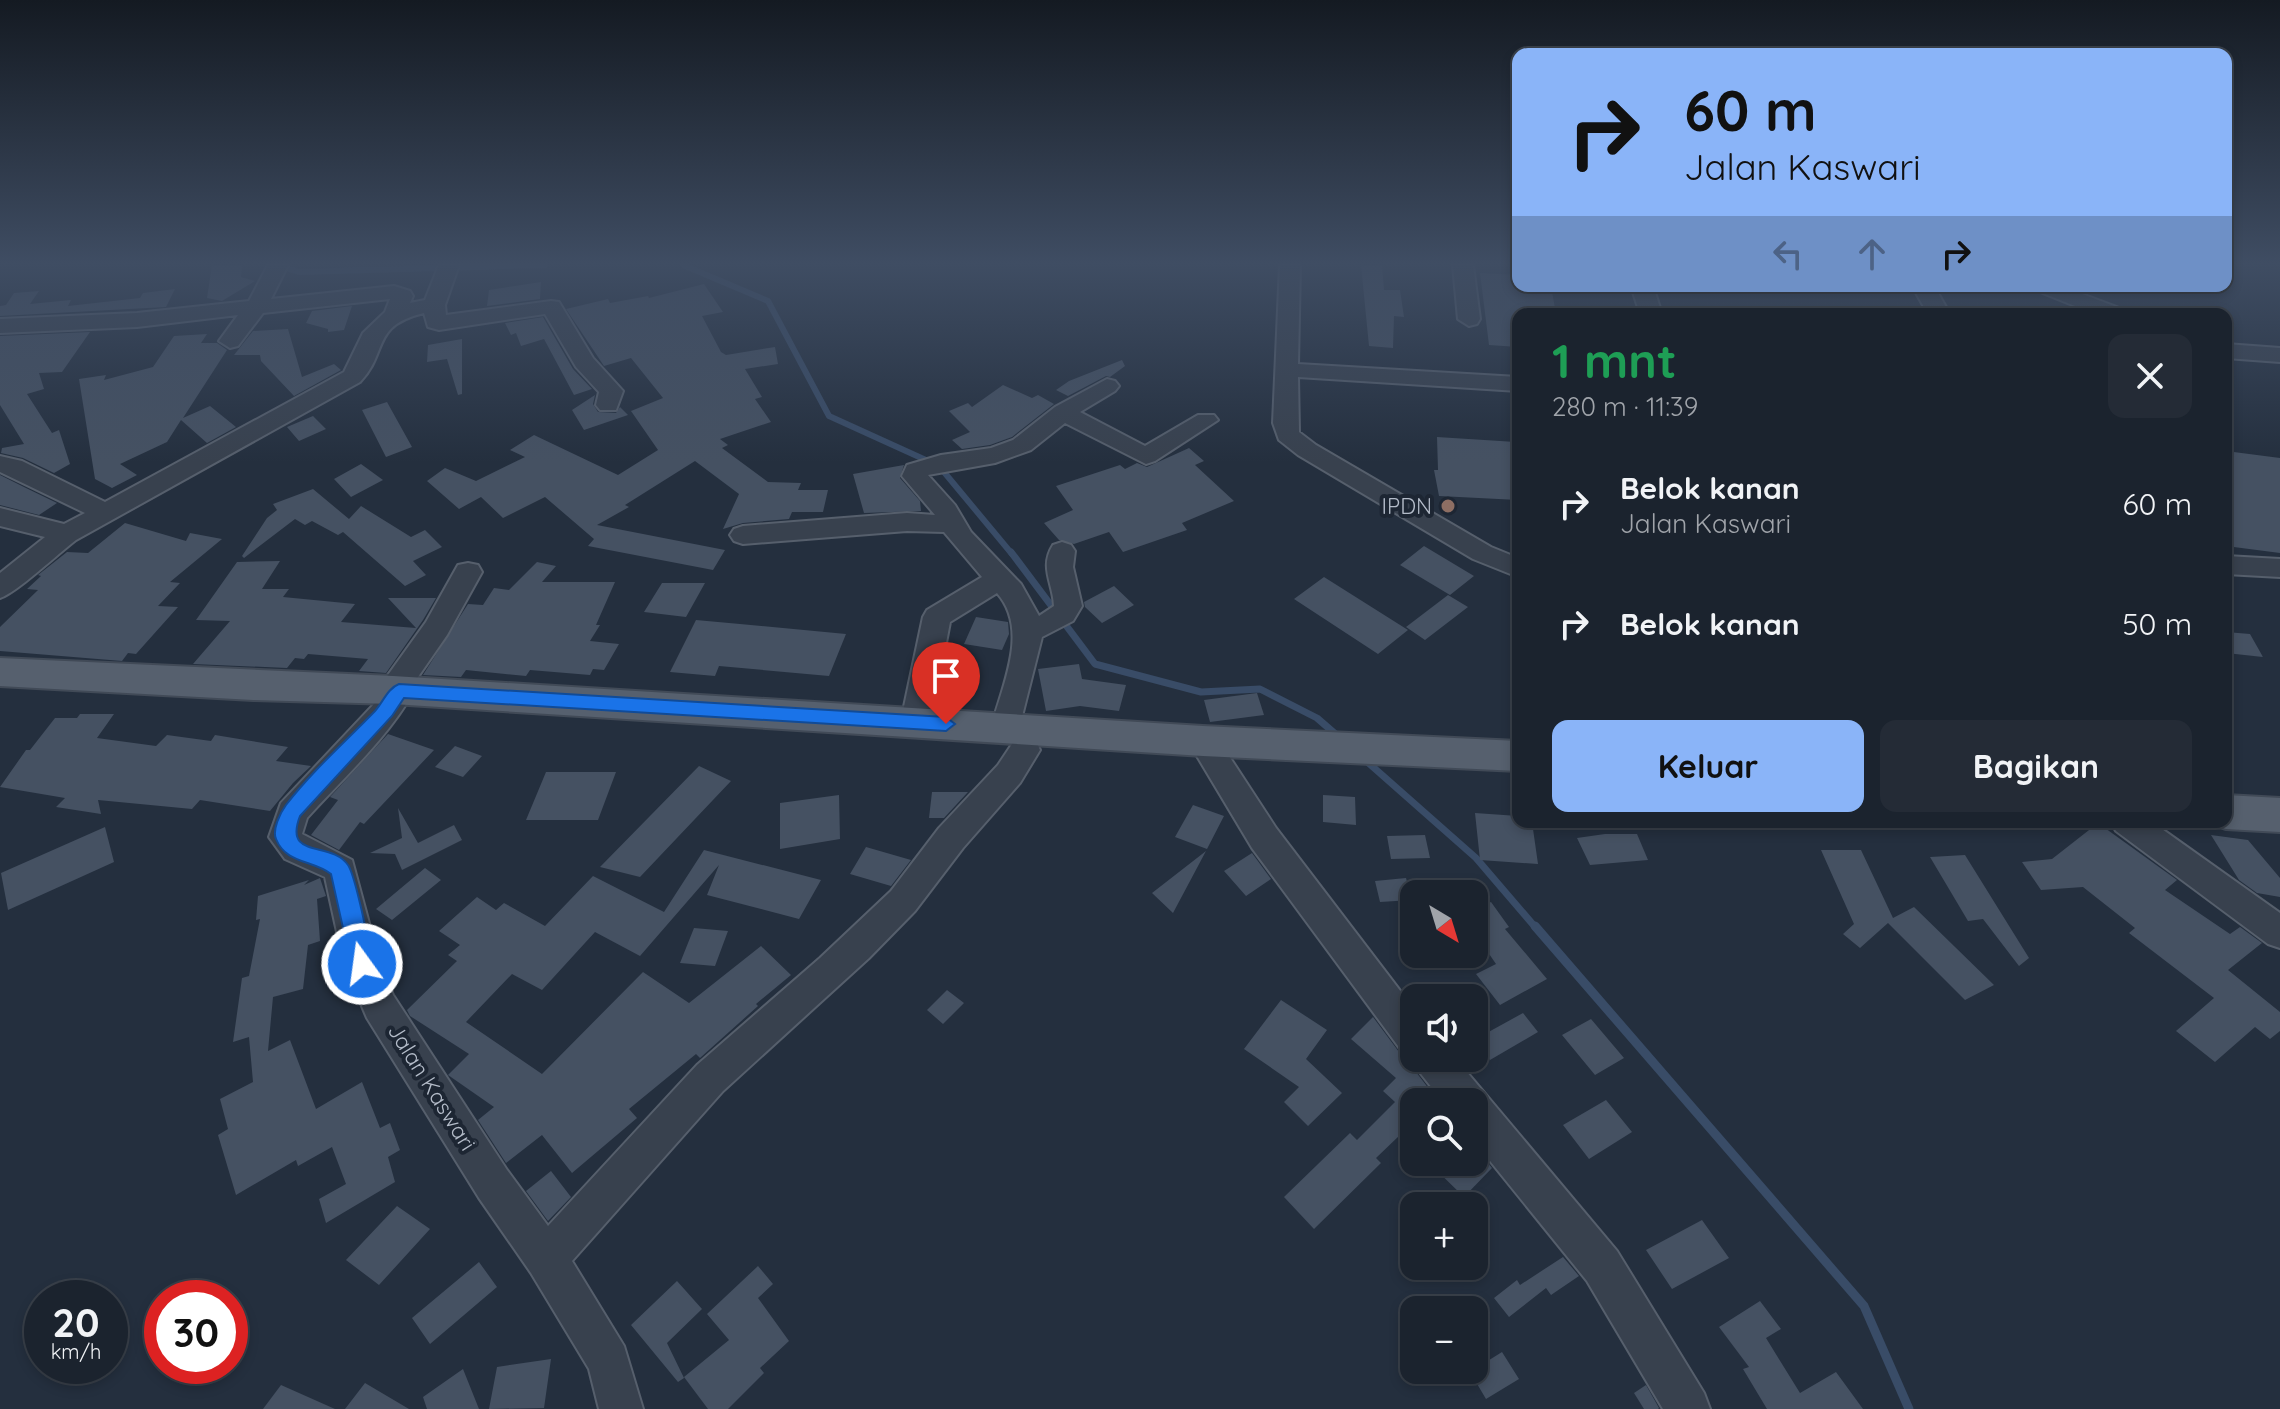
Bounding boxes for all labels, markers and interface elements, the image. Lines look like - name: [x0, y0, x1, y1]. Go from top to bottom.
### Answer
- text: 60 m: [1684, 75, 1817, 145]
- icon: right: [1552, 80, 1656, 184]
- text: Jalan Kaswari: [1684, 144, 1921, 189]
- icon: left: [1766, 232, 1810, 276]
- icon: ahead: [1850, 232, 1894, 276]
- icon: right: [1934, 232, 1978, 276]
- text: 1 mnt: [1552, 330, 1677, 390]
- button: close: [2108, 334, 2192, 418]
- text: 280 m · 11:39: [1552, 390, 1698, 423]
- text: Belok kanan: [1620, 469, 1800, 507]
- icon: right: [1552, 482, 1596, 526]
- text: 60 m: [2122, 485, 2192, 523]
- place label: IPDN: [1382, 492, 1432, 520]
- marker: IPDN: [1439, 497, 1457, 515]
- text: Jalan Kaswari: [1620, 507, 1791, 540]
- icon: right: [1552, 602, 1596, 646]
- text: Belok kanan: [1620, 605, 1800, 643]
- text: 50 m: [2122, 605, 2192, 643]
- pin: [912, 642, 980, 724]
- icon: arrive: [924, 654, 968, 698]
- button: Keluar: [1552, 720, 1864, 812]
- button: Bagikan: [1880, 720, 2192, 812]
- north arrow: [1400, 880, 1488, 968]
- map controls: [1400, 880, 1488, 1384]
- position arrow: [320, 922, 404, 1006]
- button: sound: [1400, 984, 1488, 1072]
- street label: Jalan Kaswari: [382, 1018, 482, 1156]
- button: search: [1400, 1088, 1488, 1176]
- button: +: [1400, 1192, 1488, 1280]
- speed limit sign: 30: [144, 1280, 248, 1384]
- button: −: [1400, 1296, 1488, 1384]
- text: 20: [52, 1297, 100, 1347]
- text: km/h: [51, 1339, 101, 1364]

